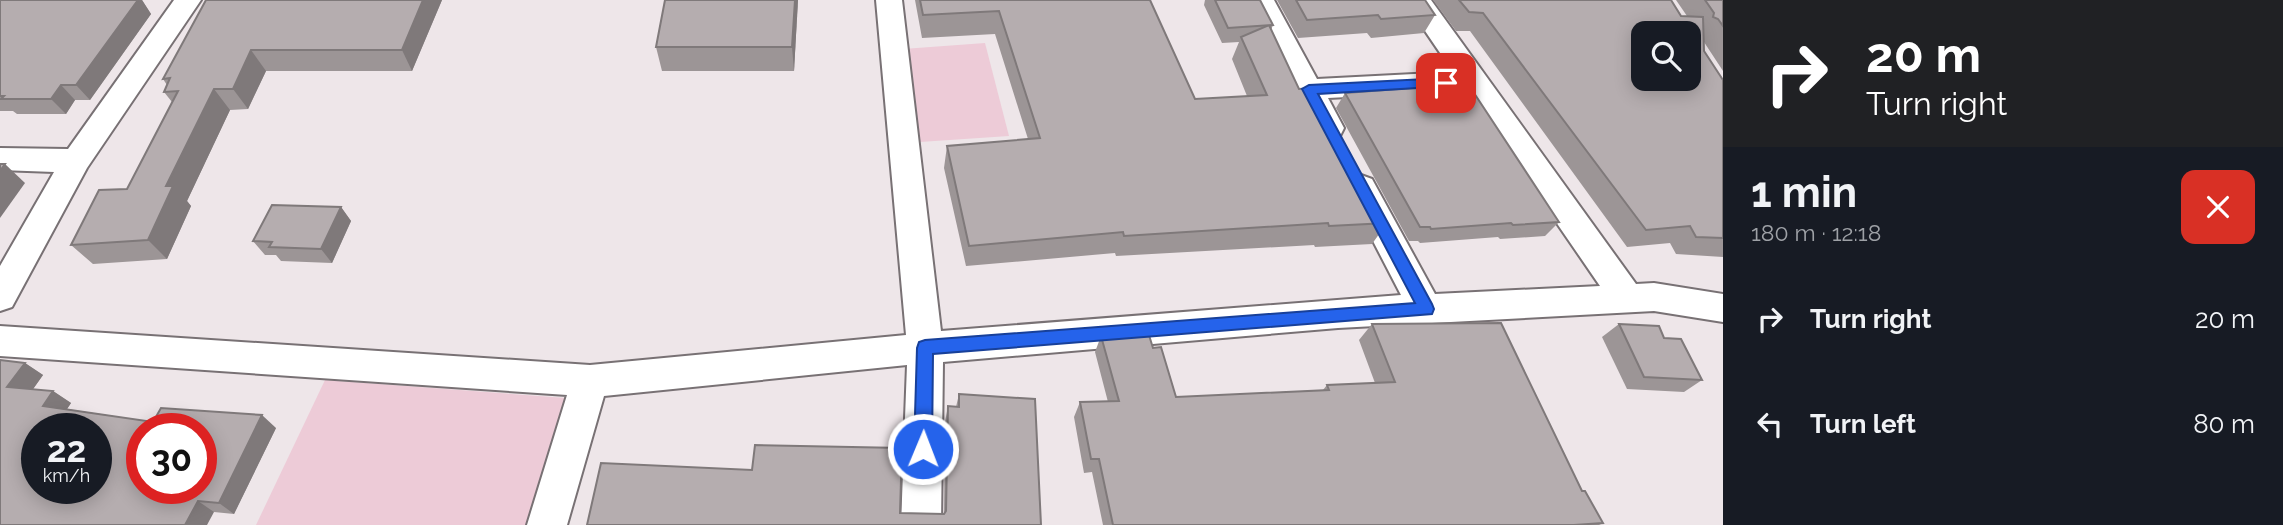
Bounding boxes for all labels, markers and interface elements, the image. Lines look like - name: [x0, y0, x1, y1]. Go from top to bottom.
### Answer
- map controls: [1631, 21, 1701, 91]
- button: search: [1631, 21, 1701, 91]
- text: 20 m: [1866, 26, 1981, 83]
- icon: right: [1751, 28, 1842, 119]
- pin: [1416, 53, 1476, 113]
- icon: arrive: [1427, 64, 1465, 102]
- text: Turn right: [1866, 85, 2007, 122]
- text: 1 min: [1751, 168, 1857, 217]
- button: close: [2181, 170, 2255, 244]
- text: 180 m · 12:18: [1751, 219, 1881, 246]
- icon: right: [1751, 300, 1789, 338]
- text: Turn right: [1810, 304, 1931, 334]
- text: 20 m: [2195, 304, 2255, 334]
- icon: left: [1751, 405, 1789, 443]
- text: Turn left: [1810, 409, 1916, 439]
- text: 80 m: [2193, 409, 2255, 439]
- position arrow: [886, 412, 960, 486]
- speed limit sign: 30: [126, 413, 217, 504]
- text: 22: [47, 429, 86, 470]
- text: km/h: [43, 465, 90, 486]

